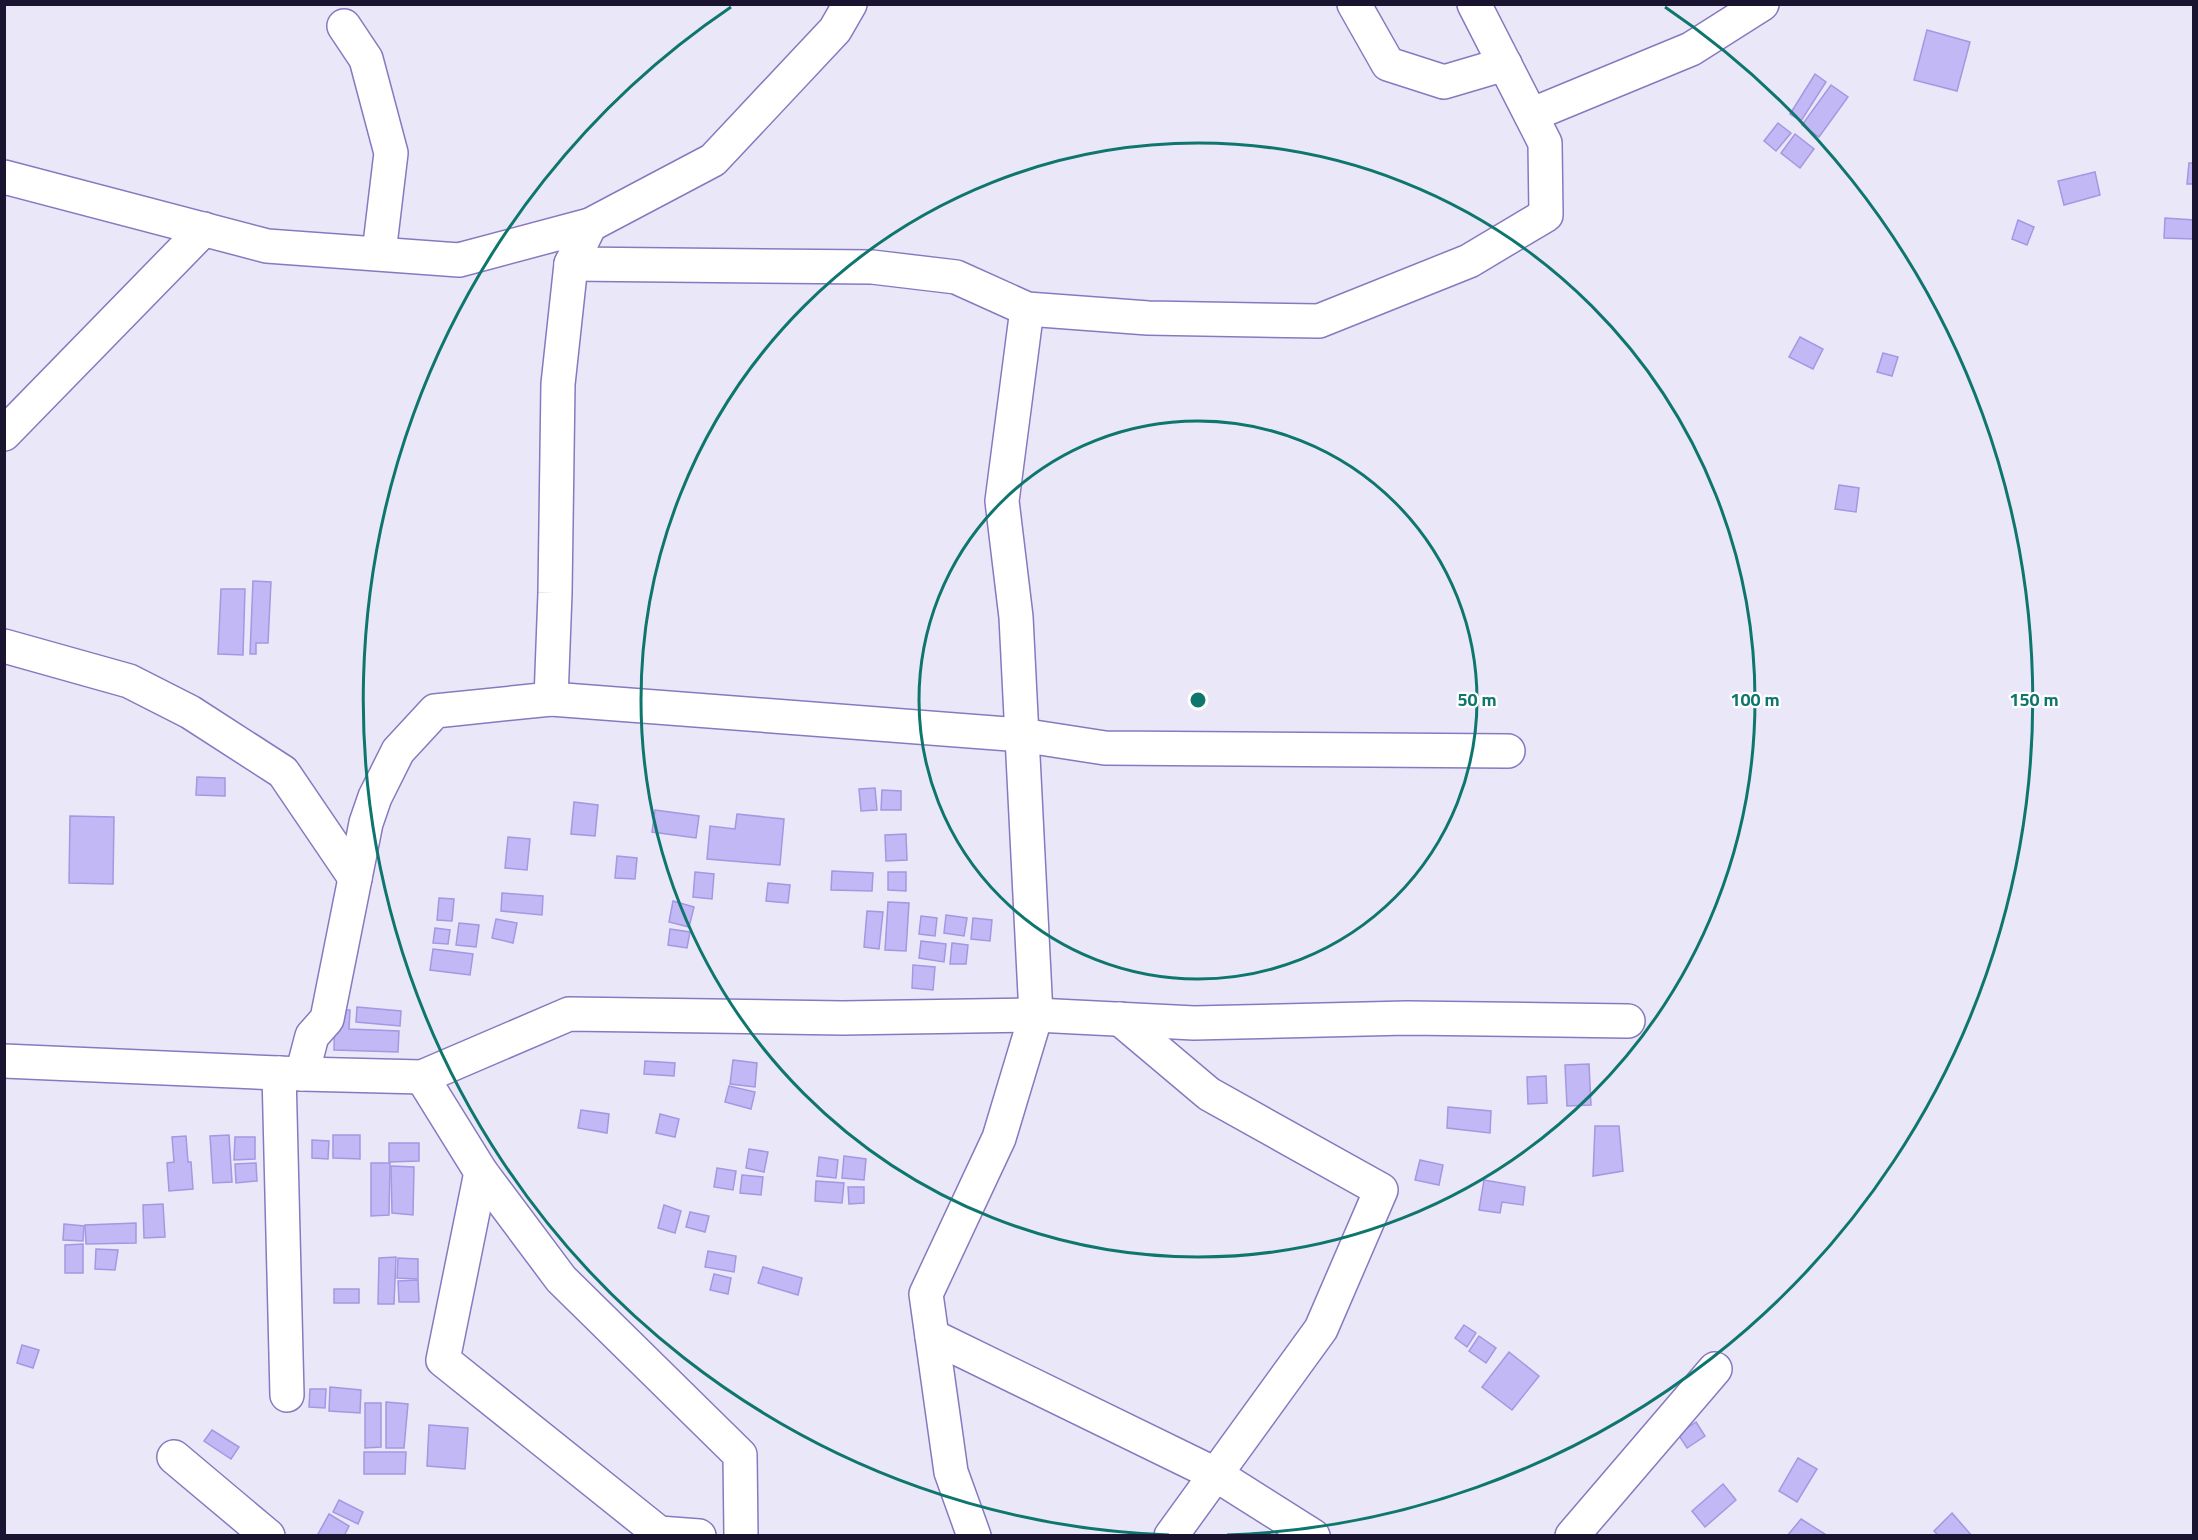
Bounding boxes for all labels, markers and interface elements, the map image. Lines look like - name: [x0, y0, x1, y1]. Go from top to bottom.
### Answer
- text: 50 m: [1457, 686, 1497, 713]
- text: 100 m: [1730, 686, 1780, 713]
- text: 150 m: [2009, 686, 2059, 713]
- centre of rings: [1188, 690, 1208, 710]

